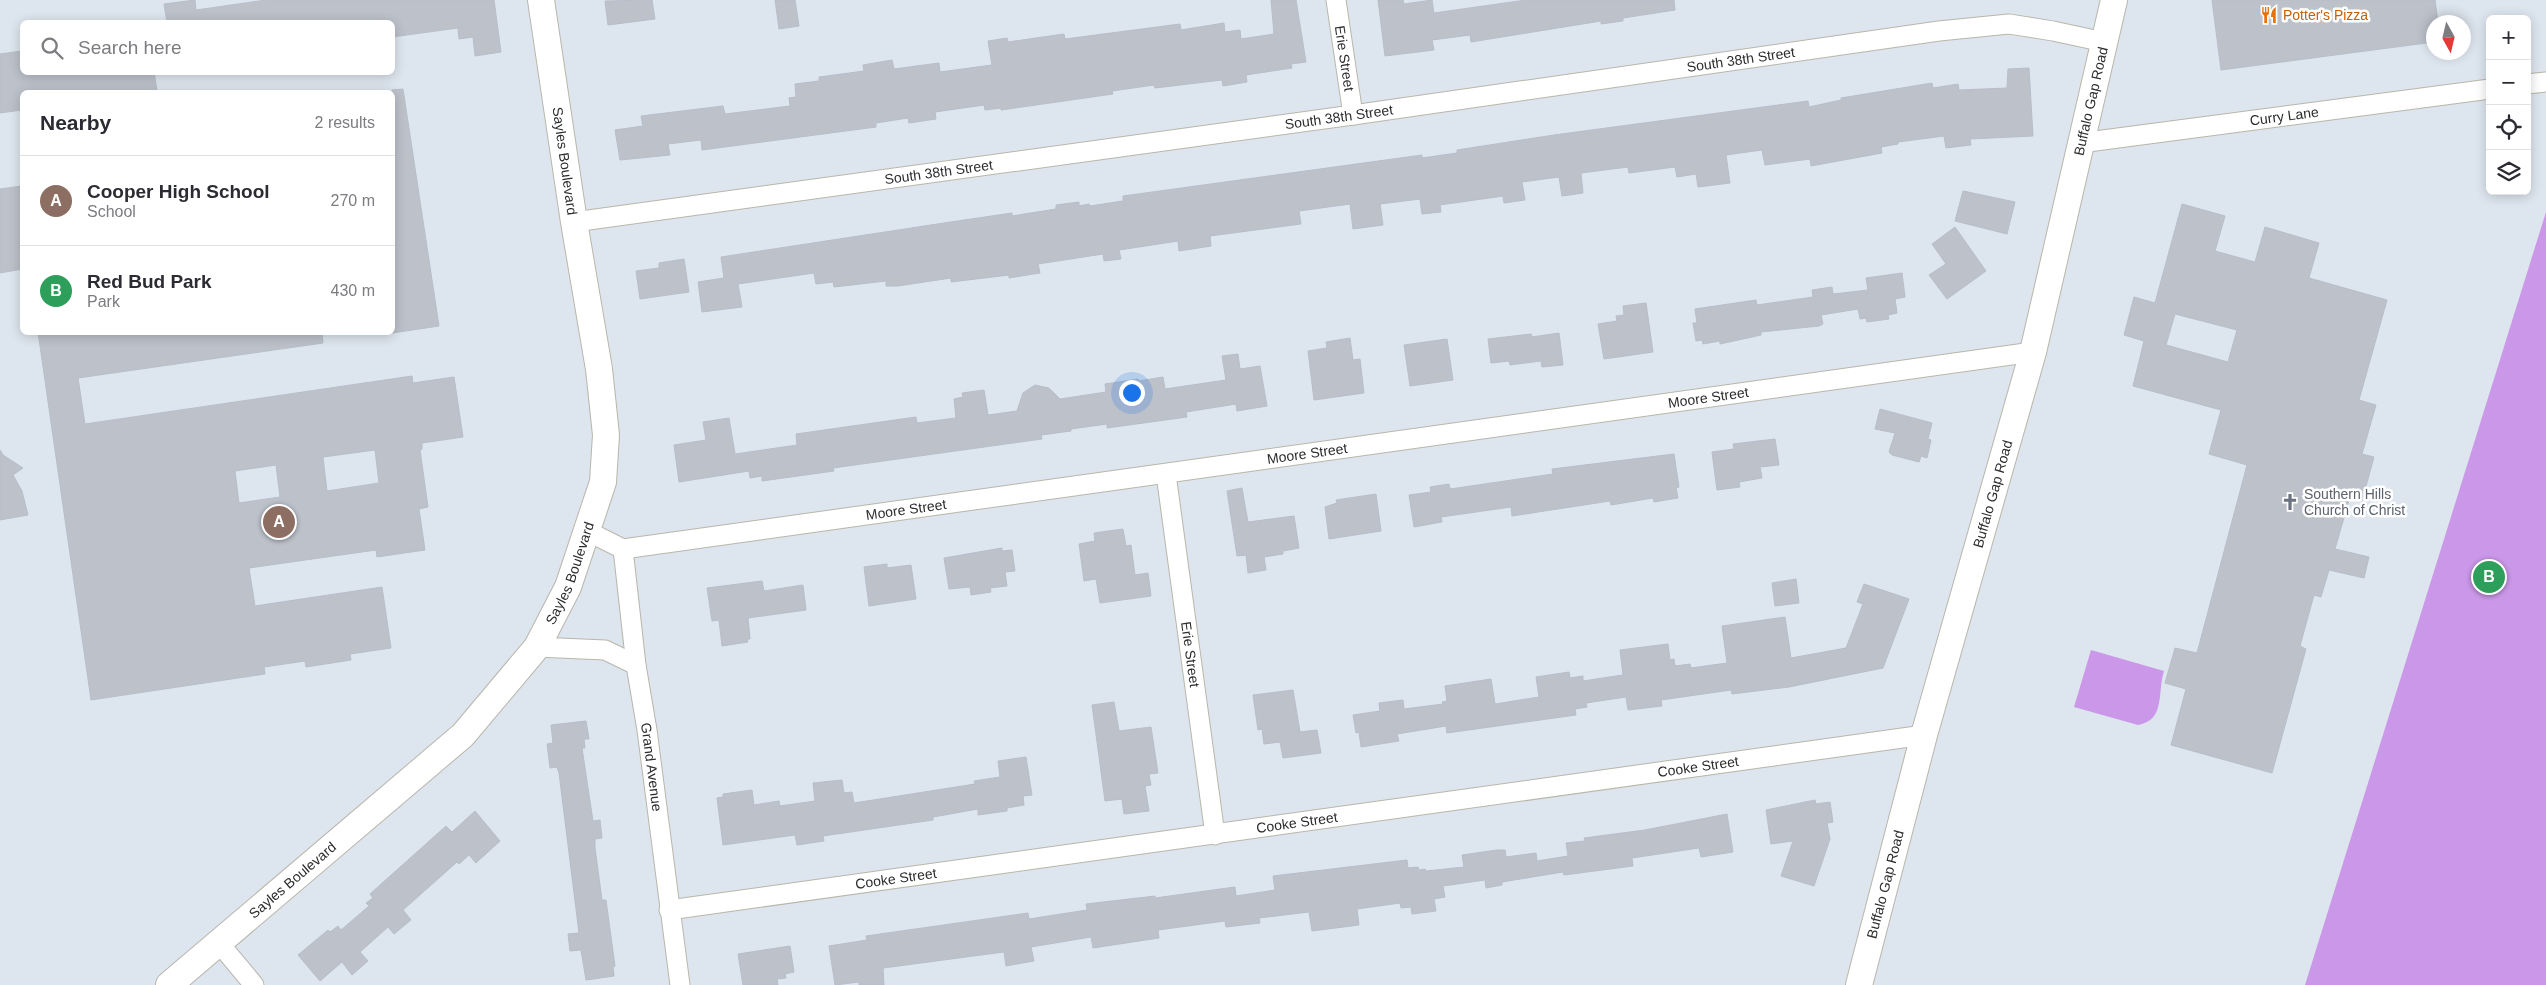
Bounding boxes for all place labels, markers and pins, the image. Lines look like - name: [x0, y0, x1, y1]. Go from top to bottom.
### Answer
- restaurant icon: Potter's Pizza: [2259, 5, 2279, 25]
- place label: Potter's Pizza: [2283, 7, 2368, 23]
- place label: Southern Hills Church of Christ: [2304, 486, 2405, 518]
- church icon: Southern Hills Church of Christ: [2280, 492, 2300, 512]
- pin: A: [263, 503, 295, 541]
- pin: B: [2473, 558, 2505, 596]

